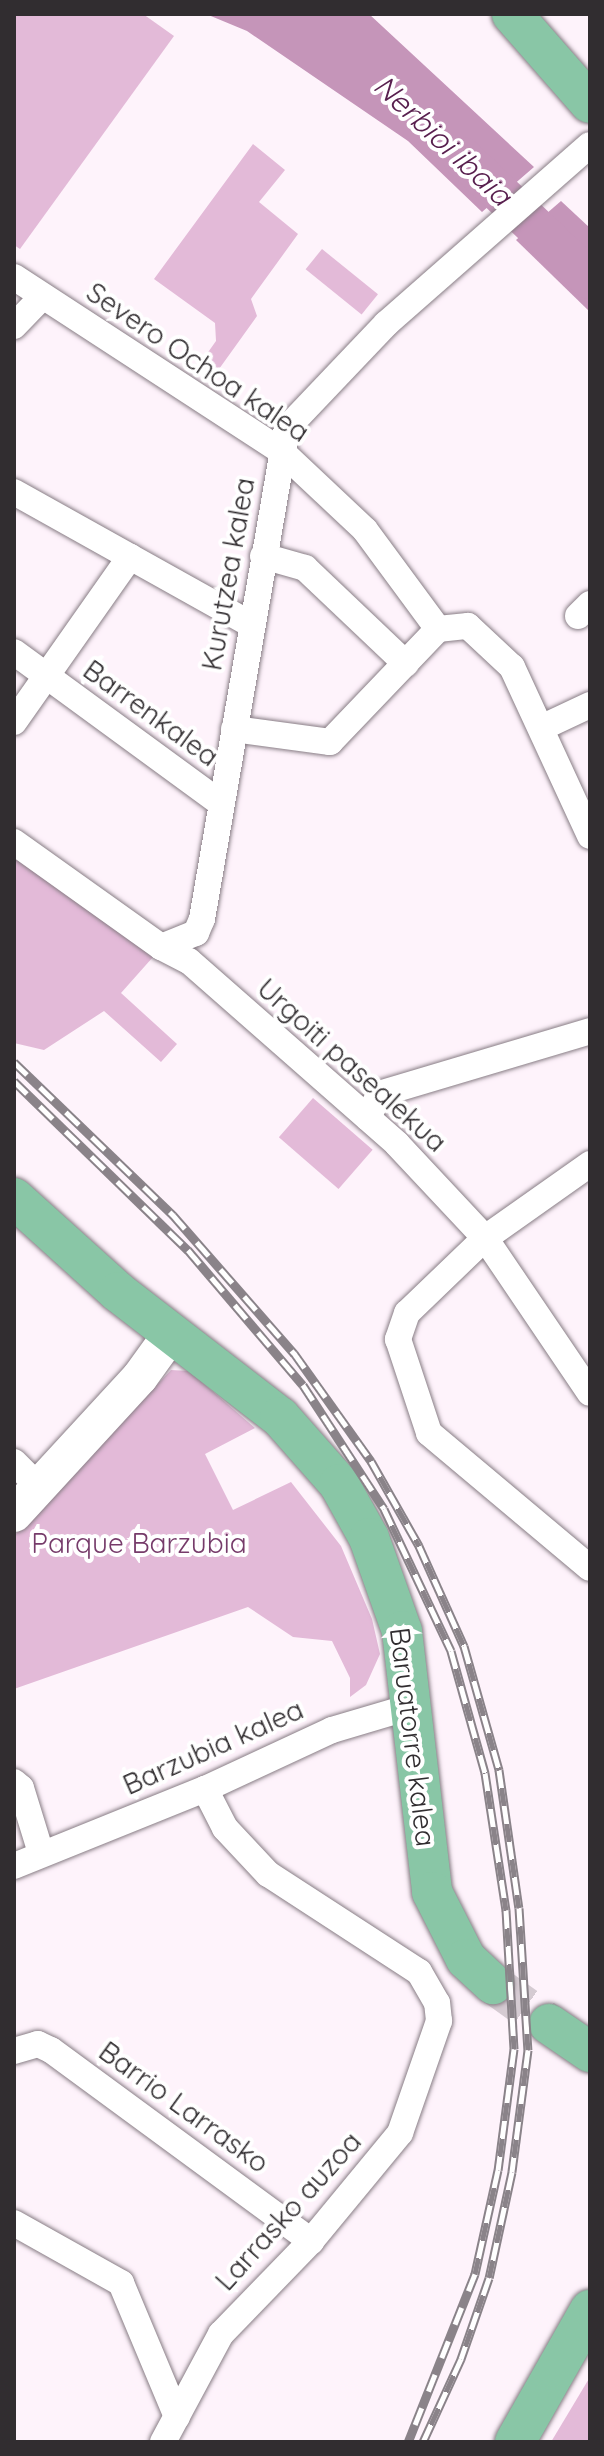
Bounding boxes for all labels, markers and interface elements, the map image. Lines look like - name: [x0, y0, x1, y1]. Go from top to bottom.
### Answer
- water label: Nerbioi ibaia: [367, 67, 519, 213]
- street label: Severo Ochoa kalea: [80, 275, 316, 449]
- street label: Kurutzea kalea: [195, 475, 261, 673]
- street label: Barrenkalea: [77, 653, 225, 773]
- street label: Urgoiti pasealekua: [250, 971, 454, 1159]
- park label: Parque Barzubia: [31, 1526, 247, 1560]
- street label: Baruatorre kalea: [383, 1626, 443, 1848]
- street label: Barzubia kalea: [118, 1692, 308, 1802]
- street label: Barrio Larrasko: [93, 2034, 275, 2180]
- street label: Larrasko auzoa: [208, 2125, 368, 2297]

